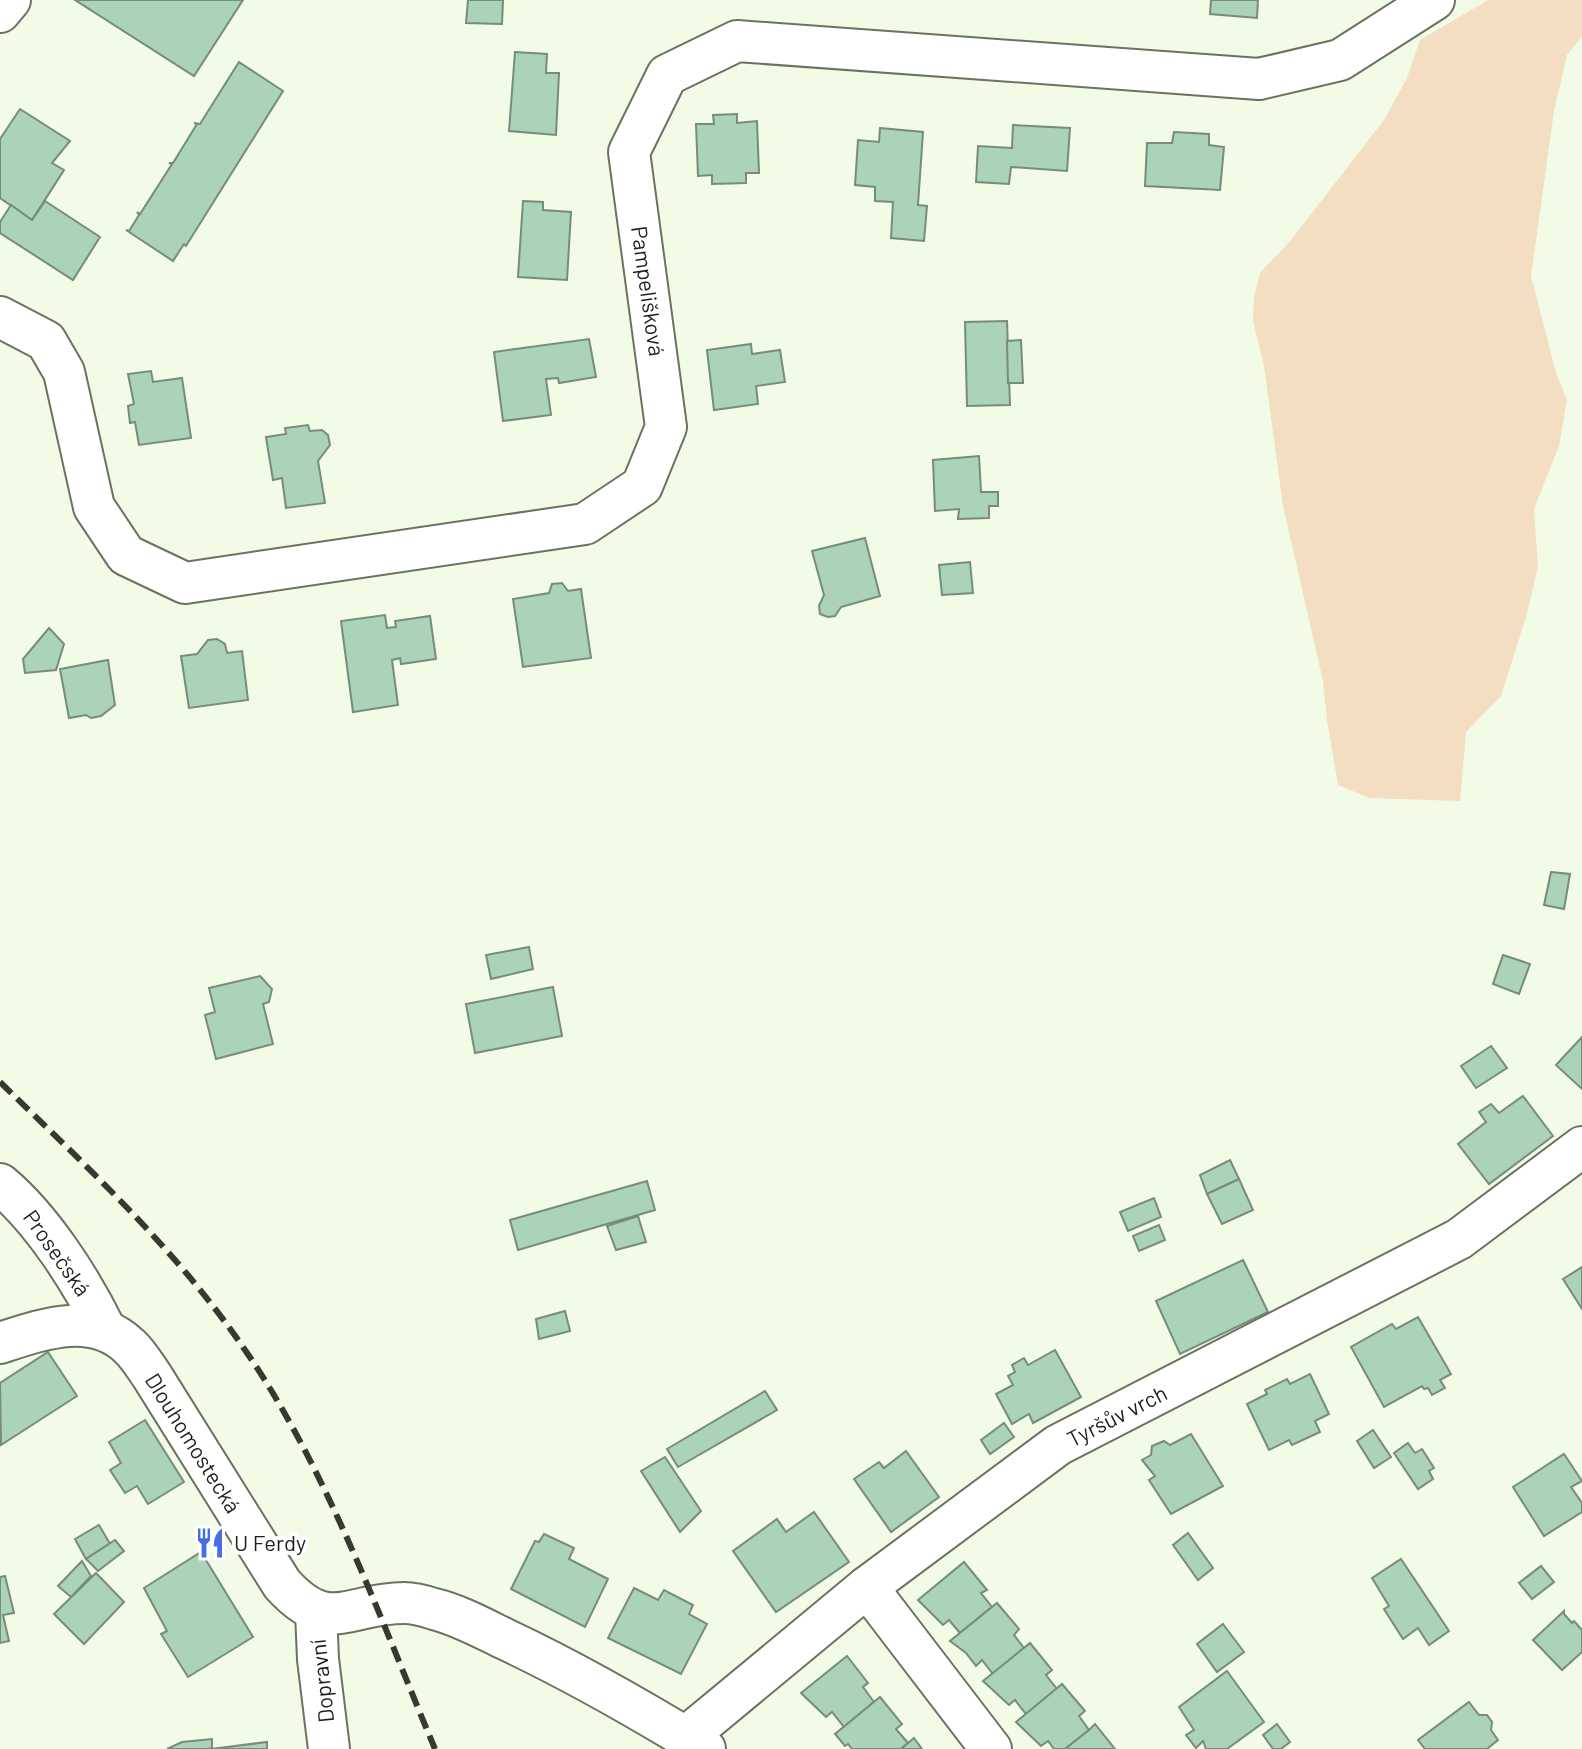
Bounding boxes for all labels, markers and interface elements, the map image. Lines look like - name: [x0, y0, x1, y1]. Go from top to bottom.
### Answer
- street label: Pampelišková: [627, 224, 671, 358]
- street label: Prosečská: [19, 1204, 97, 1301]
- street label: Dlouhomostecká: [141, 1368, 247, 1517]
- street label: Tyršův vrch: [1062, 1379, 1171, 1451]
- restaurant icon: U Ferdy: [193, 1526, 227, 1560]
- place label: U Ferdy: [234, 1529, 306, 1555]
- street label: Dopravní: [304, 1638, 338, 1724]

